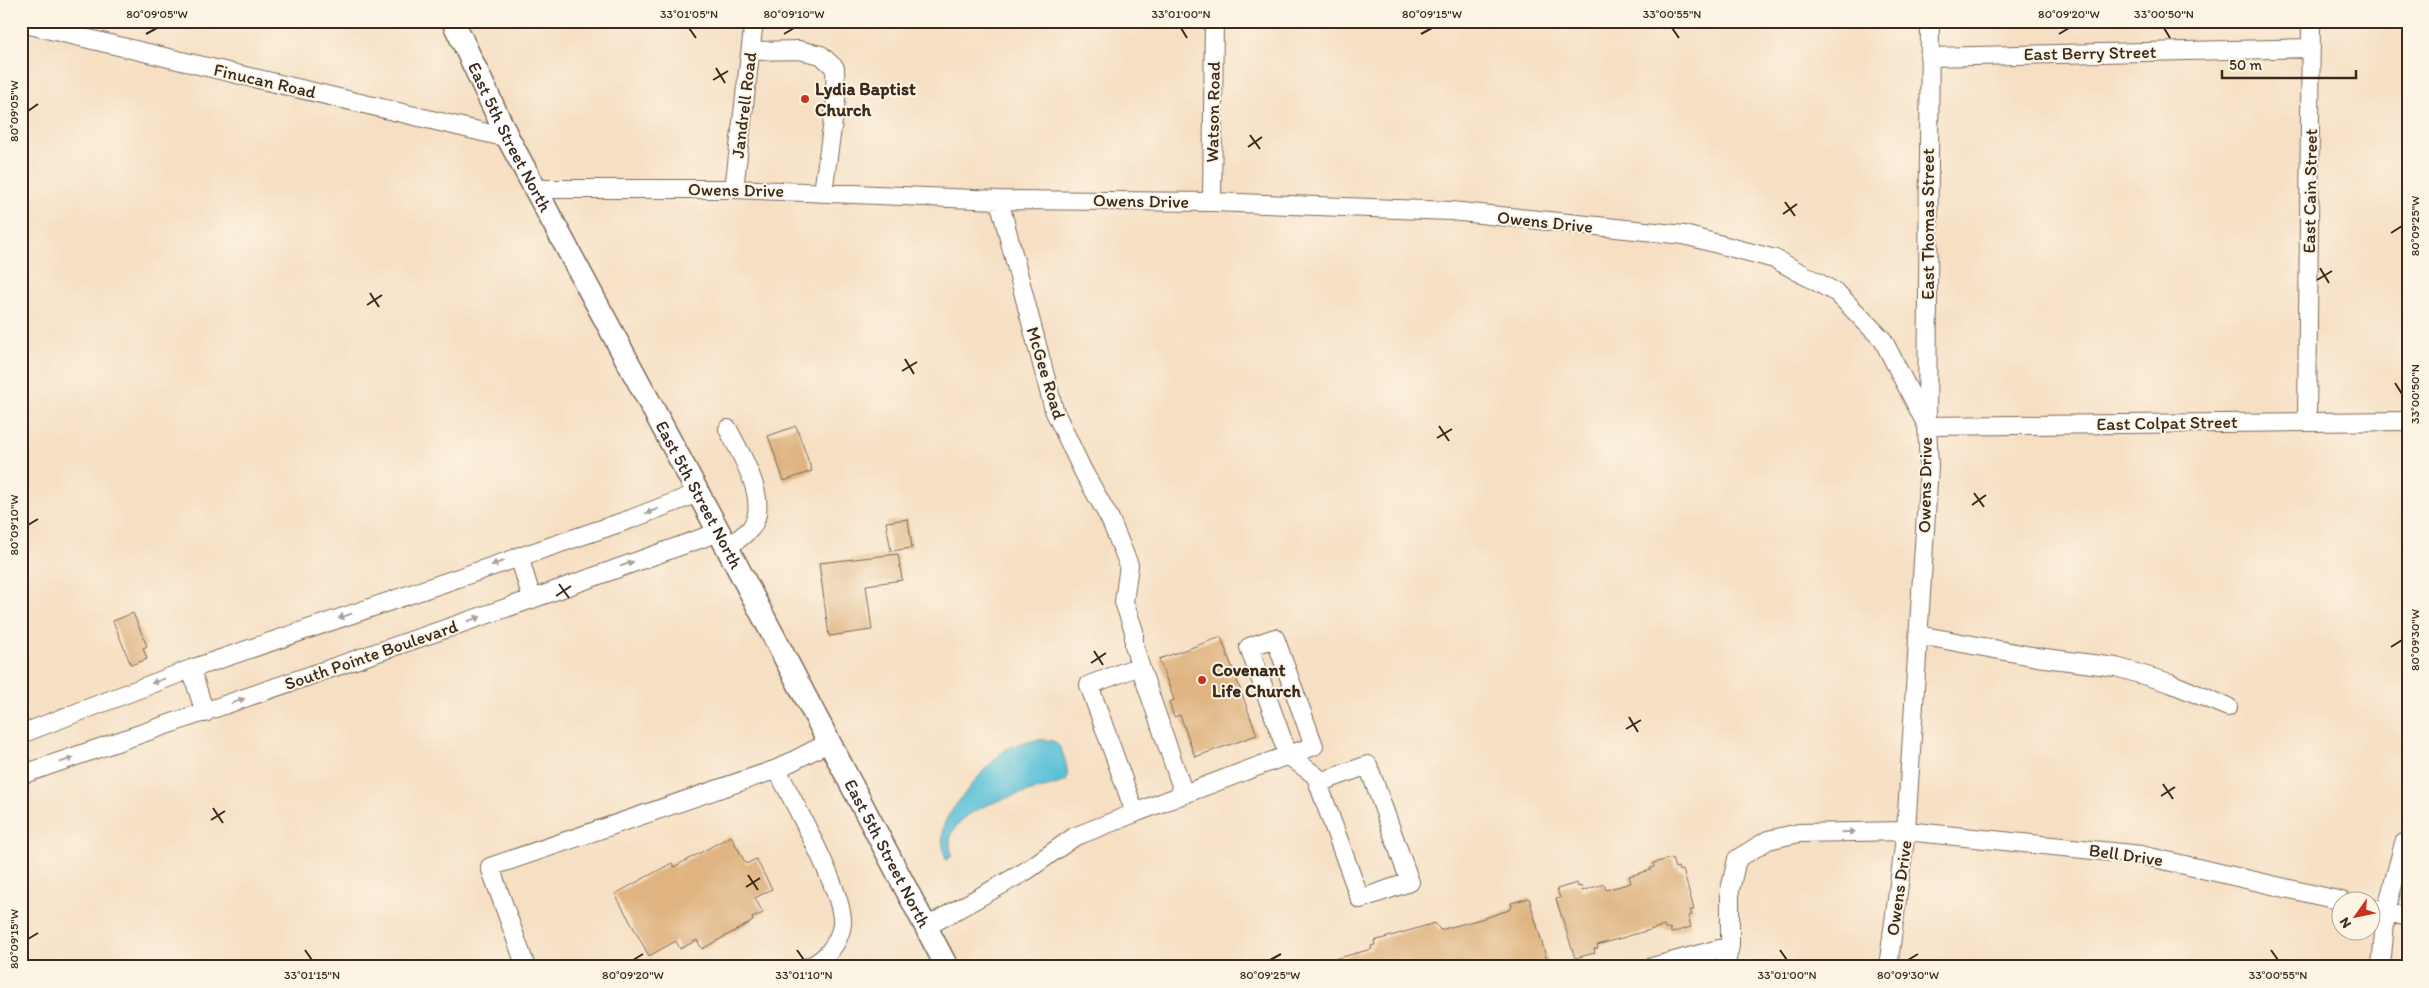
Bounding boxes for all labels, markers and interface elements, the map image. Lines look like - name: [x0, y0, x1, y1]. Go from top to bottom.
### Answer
- text: 80°09'05"W: [126, 7, 188, 21]
- text: 33°01'05"N: [660, 7, 718, 21]
- text: 80°09'10"W: [763, 7, 825, 21]
- text: 33°01'00"N: [1151, 7, 1211, 21]
- text: 80°09'15"W: [1402, 7, 1462, 21]
- text: 33°00'55"N: [1643, 7, 1701, 21]
- text: 80°09'20"W: [2038, 7, 2100, 21]
- text: 33°00'50"N: [2134, 7, 2194, 21]
- street label: East Berry Street: [2023, 41, 2157, 65]
- scale bar: [2222, 48, 2355, 80]
- street label: Jandrell Road: [727, 51, 761, 159]
- text: 50 m: [2229, 56, 2262, 74]
- street label: Finucan Road: [212, 59, 318, 103]
- street label: East 5th Street North: [463, 59, 557, 216]
- street label: Watson Road: [1201, 61, 1225, 163]
- place label: Lydia Baptist Church: [815, 78, 916, 121]
- text: 80°09'05"W: [7, 80, 21, 142]
- marker: Lydia Baptist Church: [799, 93, 811, 105]
- street label: East Cain Street: [2298, 128, 2322, 254]
- street label: East Thomas Street: [1917, 148, 1939, 300]
- street label: Owens Drive: [688, 178, 784, 202]
- street label: Owens Drive: [1093, 189, 1189, 213]
- text: 80°09'25"W: [2408, 196, 2422, 256]
- street label: Owens Drive: [1496, 206, 1594, 238]
- street label: McGee Road: [1021, 324, 1071, 422]
- text: 33°00'50"N: [2408, 364, 2422, 424]
- street label: East Colpat Street: [2096, 411, 2238, 435]
- street label: East 5th Street North: [650, 417, 748, 573]
- street label: Owens Drive: [1913, 437, 1937, 533]
- text: 80°09'10"W: [7, 494, 21, 556]
- one-way arrow: [644, 507, 659, 515]
- one-way arrow: [491, 560, 506, 568]
- one-way arrow: [619, 560, 634, 567]
- text: 80°09'30"W: [2408, 609, 2422, 671]
- one-way arrow: [337, 613, 352, 620]
- street label: South Pointe Boulevard: [282, 615, 461, 695]
- one-way arrow: [467, 615, 482, 623]
- place label: Covenant Life Church: [1212, 659, 1301, 702]
- marker: Covenant Life Church: [1196, 674, 1208, 686]
- one-way arrow: [150, 677, 165, 685]
- one-way arrow: [231, 697, 246, 705]
- one-way arrow: [60, 755, 75, 763]
- street label: East 5th Street North: [839, 775, 936, 932]
- one-way arrow: [1840, 828, 1856, 836]
- street label: Owens Drive: [1881, 839, 1917, 937]
- street label: Bell Drive: [2088, 839, 2164, 871]
- north arrow: [2332, 890, 2382, 940]
- text: 80°09'15"W: [7, 909, 21, 969]
- text: N: [2336, 914, 2355, 931]
- text: 33°01'15"N: [284, 968, 340, 982]
- text: 80°09'20"W: [602, 968, 664, 982]
- text: 33°01'10"N: [775, 968, 833, 982]
- text: 80°09'25"W: [1240, 968, 1300, 982]
- text: 33°01'00"N: [1757, 968, 1817, 982]
- text: 80°09'30"W: [1877, 968, 1939, 982]
- text: 33°00'55"N: [2249, 968, 2307, 982]

